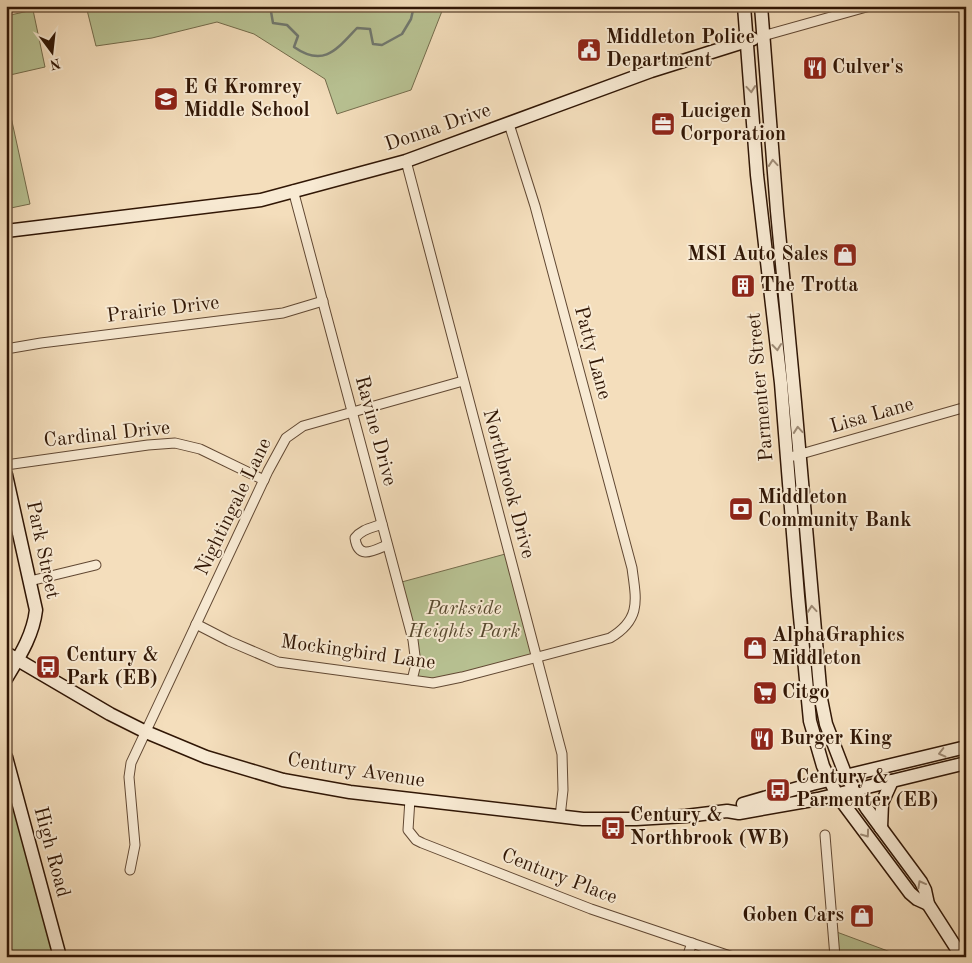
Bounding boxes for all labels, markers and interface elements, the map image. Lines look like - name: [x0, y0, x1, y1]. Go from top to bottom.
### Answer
- north arrow: [28, 28, 78, 78]
- place label: Middleton Police Department: [606, 28, 755, 71]
- public building icon: Middleton Police Department: [576, 37, 602, 63]
- text: N: [48, 55, 62, 72]
- restaurant icon: Culver's: [802, 55, 828, 81]
- place label: Culver's: [832, 58, 903, 78]
- place label: E G Kromrey Middle School: [184, 78, 310, 121]
- school or university icon: E G Kromrey Middle School: [153, 86, 179, 112]
- one-way arrow: [745, 86, 756, 94]
- street label: Donna Drive: [382, 101, 494, 155]
- place label: Lucigen Corporation: [680, 102, 786, 145]
- office icon: Lucigen Corporation: [650, 111, 676, 137]
- one-way arrow: [767, 159, 778, 167]
- shop icon: MSI Auto Sales: [832, 242, 858, 268]
- place label: MSI Auto Sales: [688, 245, 828, 265]
- building icon: The Trotta: [730, 273, 756, 299]
- place label: The Trotta: [760, 276, 858, 296]
- street label: Prairie Drive: [105, 293, 221, 327]
- street label: Patty Lane: [570, 304, 614, 402]
- street label: Parmenter Street: [745, 312, 777, 462]
- one-way arrow: [771, 343, 782, 351]
- street label: Ravine Drive: [351, 374, 399, 488]
- street label: Lisa Lane: [828, 395, 916, 437]
- street label: Northbrook Drive: [478, 407, 538, 561]
- street label: Cardinal Drive: [43, 418, 171, 452]
- one-way arrow: [792, 426, 803, 434]
- street label: Nightingale Lane: [192, 435, 276, 579]
- place label: Middleton Community Bank: [758, 488, 911, 531]
- bank icon: Middleton Community Bank: [728, 496, 754, 522]
- street label: Park Street: [22, 499, 62, 601]
- park label: Parkside Heights Park: [407, 599, 520, 642]
- one-way arrow: [807, 605, 818, 613]
- place label: AlphaGraphics Middleton: [772, 626, 905, 669]
- street label: Mockingbird Lane: [279, 632, 437, 674]
- shop icon: AlphaGraphics Middleton: [742, 635, 768, 661]
- place label: Century & Park (EB): [66, 646, 159, 689]
- bus stop icon: Century & Park (EB): [35, 654, 61, 680]
- supermarket icon: Citgo: [752, 680, 778, 706]
- place label: Citgo: [782, 683, 830, 703]
- restaurant icon: Burger King: [749, 726, 775, 752]
- place label: Burger King: [780, 729, 892, 749]
- one-way arrow: [939, 748, 947, 758]
- street label: Century Avenue: [286, 750, 426, 792]
- place label: Century & Parmenter (EB): [796, 768, 938, 811]
- bus stop icon: Century & Parmenter (EB): [765, 777, 791, 803]
- street label: High Road: [29, 804, 73, 900]
- place label: Century & Northbrook (WB): [630, 806, 789, 849]
- bus stop icon: Century & Northbrook (WB): [600, 815, 626, 841]
- one-way arrow: [860, 828, 869, 838]
- street label: Century Place: [498, 846, 620, 908]
- one-way arrow: [917, 881, 927, 890]
- shop icon: Goben Cars: [849, 903, 875, 929]
- place label: Goben Cars: [742, 906, 844, 926]

